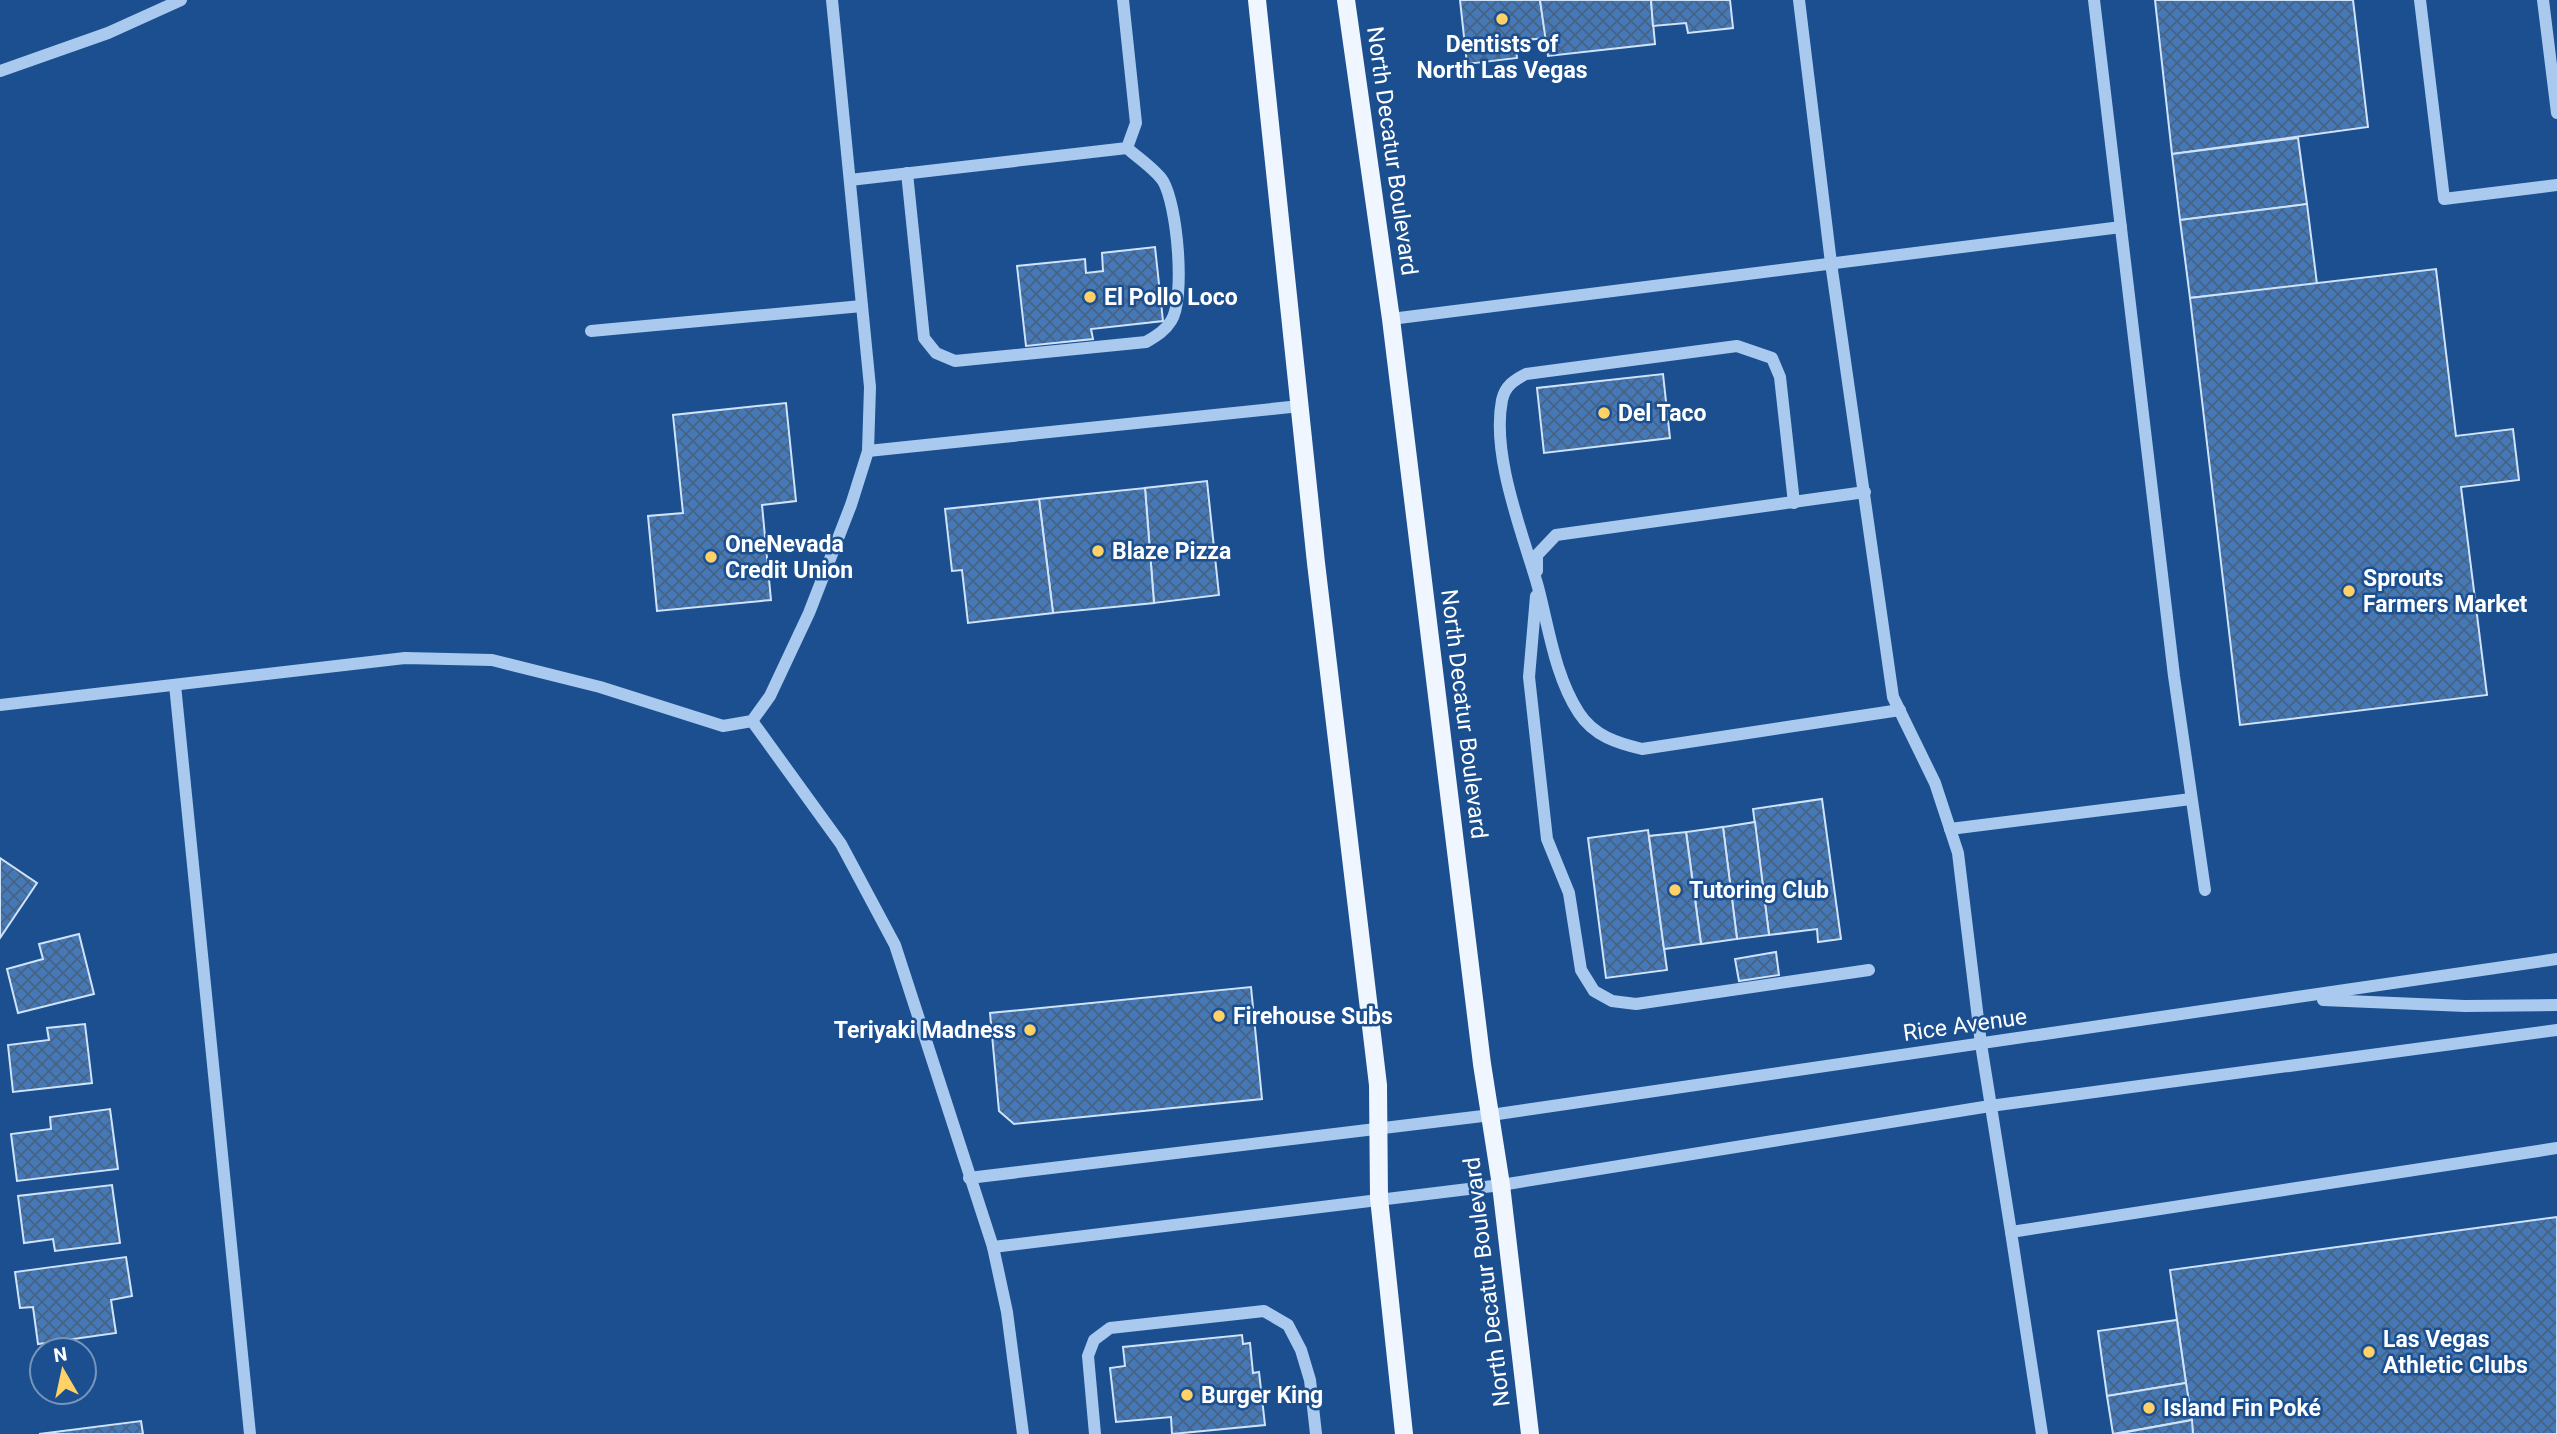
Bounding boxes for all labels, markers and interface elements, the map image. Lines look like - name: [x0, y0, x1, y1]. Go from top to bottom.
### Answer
- marker: Dentists of North Las Vegas: [1494, 11, 1510, 27]
- street label: North Decatur Boulevard: [1361, 25, 1423, 277]
- place label: Dentists of North Las Vegas: [1416, 31, 1588, 84]
- place label: El Pollo Loco: [1104, 284, 1238, 311]
- marker: El Pollo Loco: [1082, 289, 1098, 305]
- place label: Del Taco: [1618, 400, 1706, 427]
- marker: Del Taco: [1596, 405, 1612, 421]
- place label: OneNevada Credit Union: [725, 531, 853, 584]
- place label: Blaze Pizza: [1112, 538, 1231, 565]
- marker: Blaze Pizza: [1090, 543, 1106, 559]
- marker: OneNevada Credit Union: [703, 549, 719, 565]
- place label: Sprouts Farmers Market: [2363, 565, 2528, 618]
- marker: Sprouts Farmers Market: [2341, 583, 2357, 599]
- street label: North Decatur Boulevard: [1435, 588, 1493, 840]
- place label: Tutoring Club: [1689, 877, 1829, 904]
- marker: Tutoring Club: [1667, 882, 1683, 898]
- place label: Firehouse Subs: [1233, 1003, 1393, 1030]
- street label: Rice Avenue: [1901, 1003, 2029, 1047]
- marker: Firehouse Subs: [1211, 1008, 1227, 1024]
- place label: Teriyaki Madness: [834, 1017, 1016, 1044]
- marker: Teriyaki Madness: [1022, 1022, 1038, 1038]
- street label: North Decatur Boulevard: [1458, 1156, 1516, 1408]
- place label: Las Vegas Athletic Clubs: [2383, 1326, 2528, 1379]
- north arrow: [28, 1336, 98, 1406]
- text: N: [52, 1342, 69, 1367]
- marker: Las Vegas Athletic Clubs: [2361, 1344, 2377, 1360]
- place label: Burger King: [1201, 1382, 1323, 1409]
- marker: Burger King: [1179, 1387, 1195, 1403]
- place label: Island Fin Poké: [2163, 1395, 2321, 1422]
- marker: Island Fin Poké: [2141, 1400, 2157, 1416]

